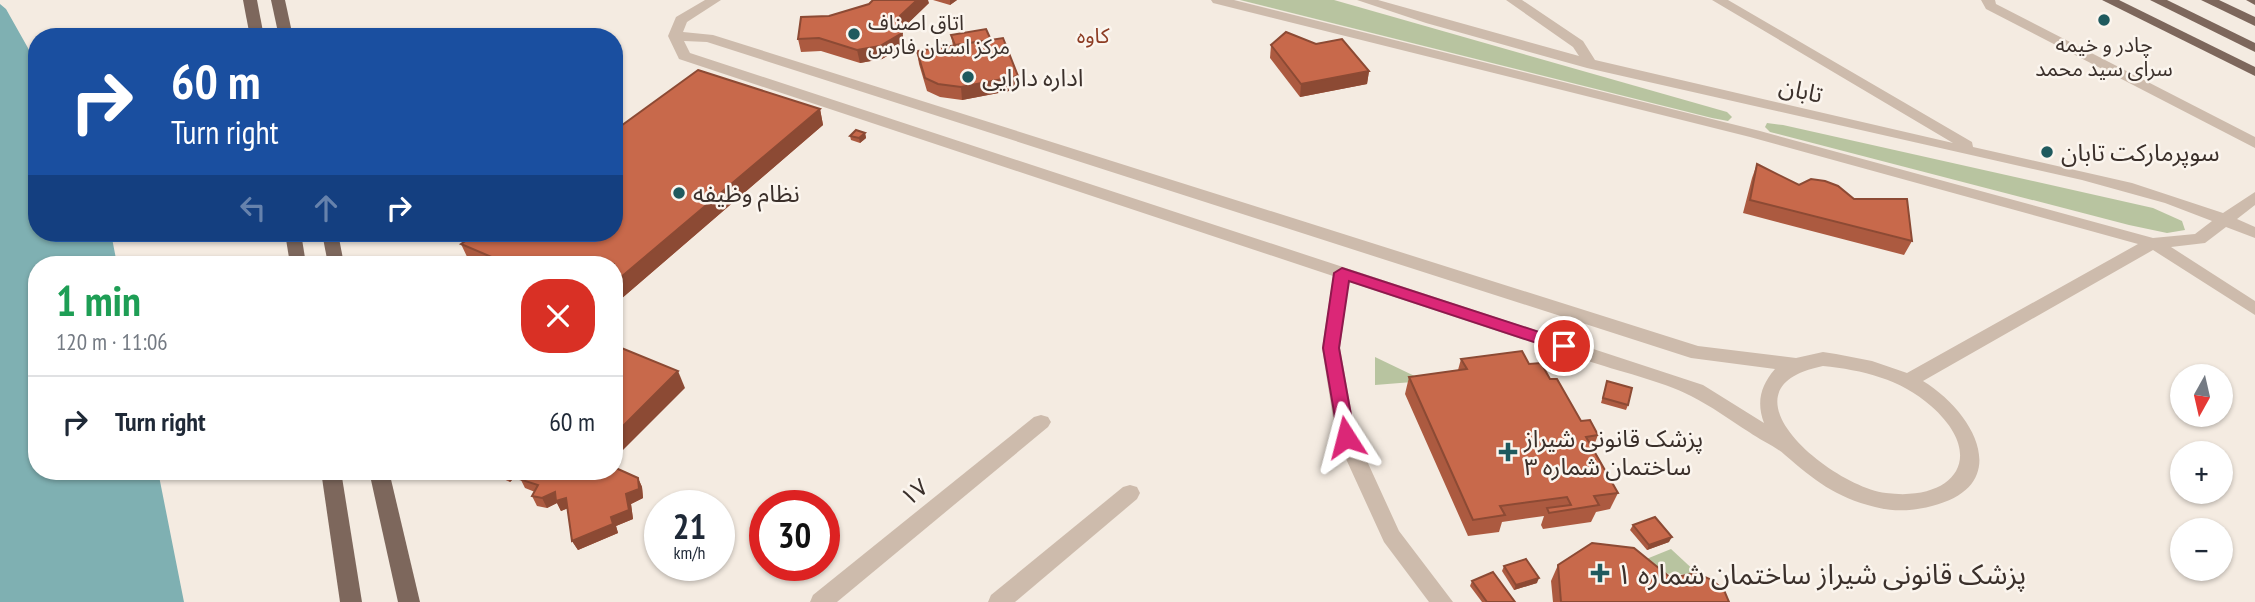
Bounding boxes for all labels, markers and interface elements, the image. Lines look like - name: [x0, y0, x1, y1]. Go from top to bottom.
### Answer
- place label: اتاق اصناف مرکز استان فارس: [868, 9, 1010, 60]
- marker: چادر و خیمه سرای سید محمد: [2096, 12, 2112, 28]
- district label: کاوه: [1077, 22, 1110, 49]
- marker: اتاق اصناف مرکز استان فارس: [846, 26, 862, 42]
- place label: چادر و خیمه سرای سید محمد: [2035, 31, 2173, 82]
- text: 60 m: [171, 49, 260, 113]
- icon: right: [56, 56, 147, 147]
- place label: اداره دارایی: [982, 62, 1083, 93]
- marker: اداره دارایی: [960, 69, 976, 85]
- street label: تابان: [1776, 70, 1826, 110]
- text: Turn right: [171, 111, 279, 153]
- place label: سوپرمارکت تابان: [2061, 137, 2220, 168]
- marker: سوپرمارکت تابان: [2039, 144, 2055, 160]
- place label: نظام وظیفه: [693, 178, 800, 212]
- marker: نظام وظیفه: [671, 185, 687, 201]
- icon: left: [234, 189, 272, 227]
- icon: ahead: [307, 189, 345, 227]
- icon: right: [380, 189, 418, 227]
- text: 1 min: [56, 273, 141, 328]
- button: close: [521, 279, 595, 353]
- pin: [1534, 316, 1594, 376]
- text: 120 m · 11:06: [56, 327, 168, 356]
- icon: arrive: [1545, 327, 1583, 365]
- north arrow: [2170, 364, 2233, 427]
- map controls: [2170, 364, 2233, 581]
- position arrow: [1309, 400, 1383, 474]
- icon: right: [56, 403, 94, 441]
- text: Turn right: [115, 405, 206, 438]
- text: 60 m: [549, 405, 595, 438]
- place label: پزشک قانونی شیراز ساختمان شماره ٣: [1523, 423, 1703, 482]
- button: +: [2170, 441, 2233, 504]
- marker: پزشک قانونی شیراز ساختمان شماره ٣: [1498, 442, 1518, 462]
- street label: ۱۷: [894, 471, 935, 513]
- speed limit sign: 30: [749, 490, 840, 581]
- text: 21: [673, 503, 706, 549]
- button: −: [2170, 518, 2233, 581]
- text: km/h: [674, 541, 705, 564]
- place label: پزشک قانونی شیراز ساختمان شماره ۱: [1616, 555, 2026, 592]
- marker: پزشک قانونی شیراز ساختمان شماره ۱: [1590, 563, 1610, 583]

